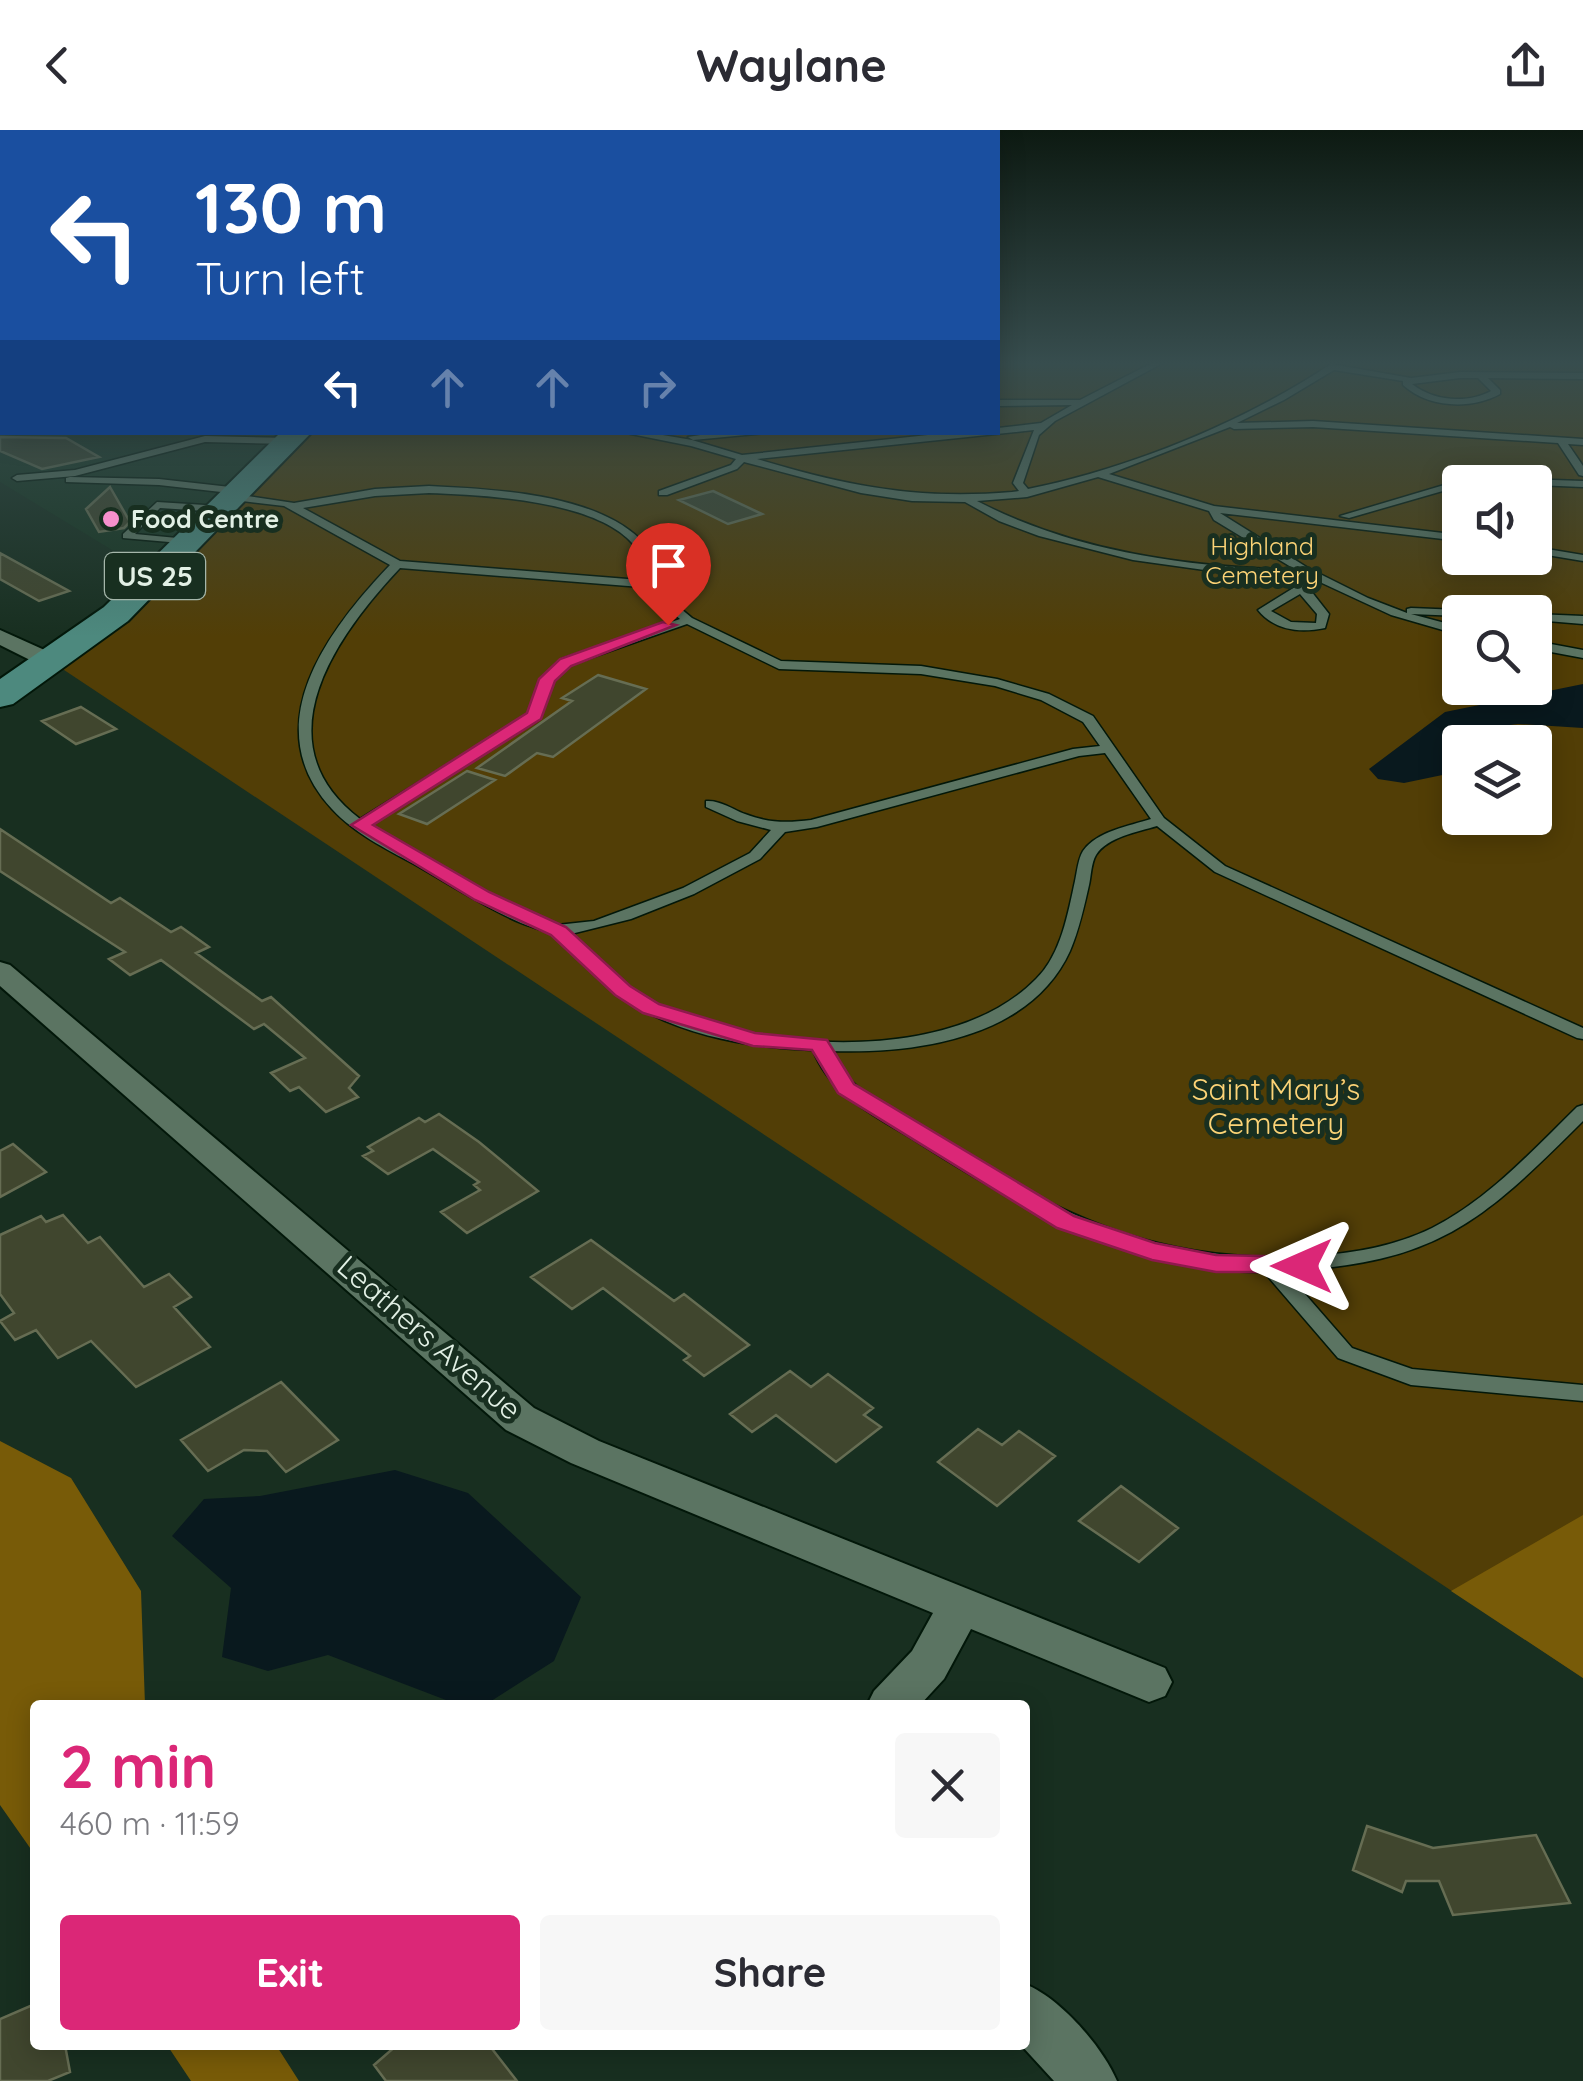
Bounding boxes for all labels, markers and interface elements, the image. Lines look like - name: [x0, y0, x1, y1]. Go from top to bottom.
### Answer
- text: Waylane: [696, 37, 887, 93]
- icon: back: [30, 38, 85, 93]
- icon: share: [1498, 38, 1553, 93]
- text: 130 m: [195, 163, 387, 251]
- icon: left: [30, 170, 160, 300]
- text: Turn left: [195, 250, 365, 306]
- icon: left: [315, 360, 370, 415]
- icon: ahead: [420, 360, 475, 415]
- icon: ahead: [525, 360, 580, 415]
- icon: right: [630, 360, 685, 415]
- map controls: [1442, 465, 1552, 835]
- button: sound: [1442, 465, 1552, 575]
- place label: Food Centre: [131, 503, 279, 534]
- marker: Food Centre: [100, 508, 122, 530]
- pin: [626, 523, 711, 626]
- park label: Highland Cemetery: [1205, 530, 1319, 590]
- icon: arrive: [641, 538, 696, 593]
- road number: US 25: [105, 553, 205, 599]
- button: search: [1442, 595, 1552, 705]
- button: layers: [1442, 725, 1552, 835]
- park label: Saint Mary’s Cemetery: [1192, 1070, 1360, 1142]
- position arrow: [1250, 1214, 1354, 1318]
- street label: Leathers Avenue: [330, 1247, 530, 1428]
- text: 2 min: [60, 1728, 216, 1803]
- button: close: [895, 1733, 1000, 1838]
- text: 460 m · 11:59: [60, 1803, 240, 1843]
- button: Exit: [60, 1915, 520, 2030]
- button: Share: [540, 1915, 1000, 2030]

